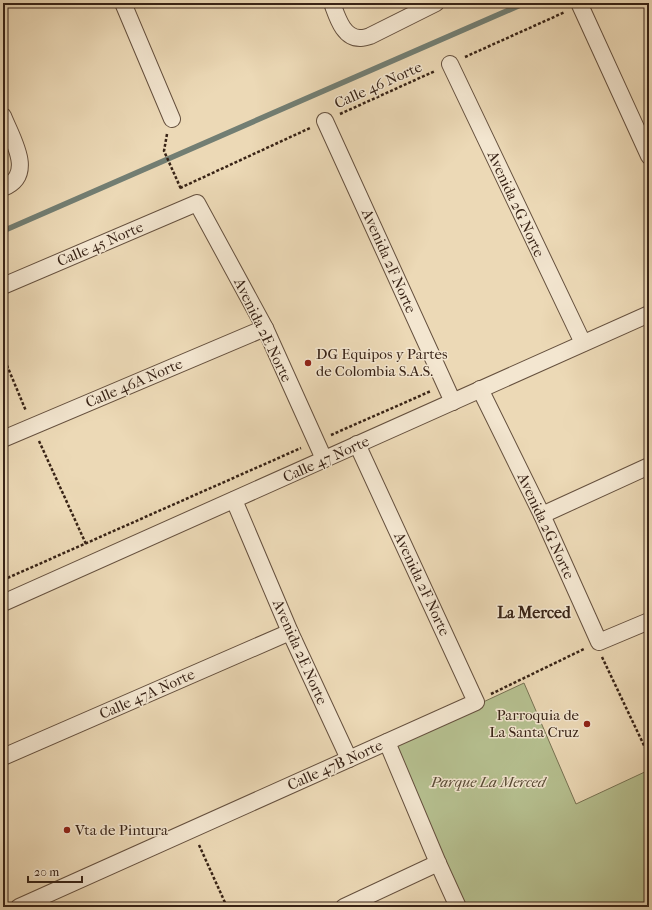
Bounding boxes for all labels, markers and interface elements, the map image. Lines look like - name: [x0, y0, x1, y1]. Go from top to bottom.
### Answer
- street label: Calle 46 Norte: [331, 57, 425, 112]
- street label: Avenida 2G Norte: [483, 147, 549, 260]
- street label: Avenida 2F Norte: [358, 205, 420, 316]
- street label: Calle 45 Norte: [54, 218, 146, 270]
- street label: Avenida 2E Norte: [230, 274, 296, 385]
- place label: DG Equipos y Partes de Colombia S.A.S.: [316, 345, 448, 380]
- street label: Calle 46A Norte: [83, 354, 186, 412]
- marker: DG Equipos y Partes de Colombia S.A.S.: [303, 358, 313, 368]
- street label: Calle 47 Norte: [280, 432, 372, 486]
- street label: Avenida 2G Norte: [513, 469, 579, 582]
- street label: Avenida 2F Norte: [390, 528, 454, 639]
- street label: Avenida 2E Norte: [268, 596, 331, 708]
- district label: La Merced: [497, 603, 572, 622]
- street label: Calle 47A Norte: [97, 665, 198, 723]
- place label: Parroquia de La Santa Cruz: [489, 706, 580, 741]
- marker: Parroquia de La Santa Cruz: [582, 719, 592, 729]
- street label: Calle 47B Norte: [285, 736, 386, 794]
- park label: Parque La Merced: [430, 773, 548, 791]
- place label: Vta de Pintura: [74, 821, 169, 839]
- marker: Vta de Pintura: [62, 825, 72, 835]
- scale bar: [28, 858, 82, 884]
- text: 20 m: [34, 865, 59, 879]

